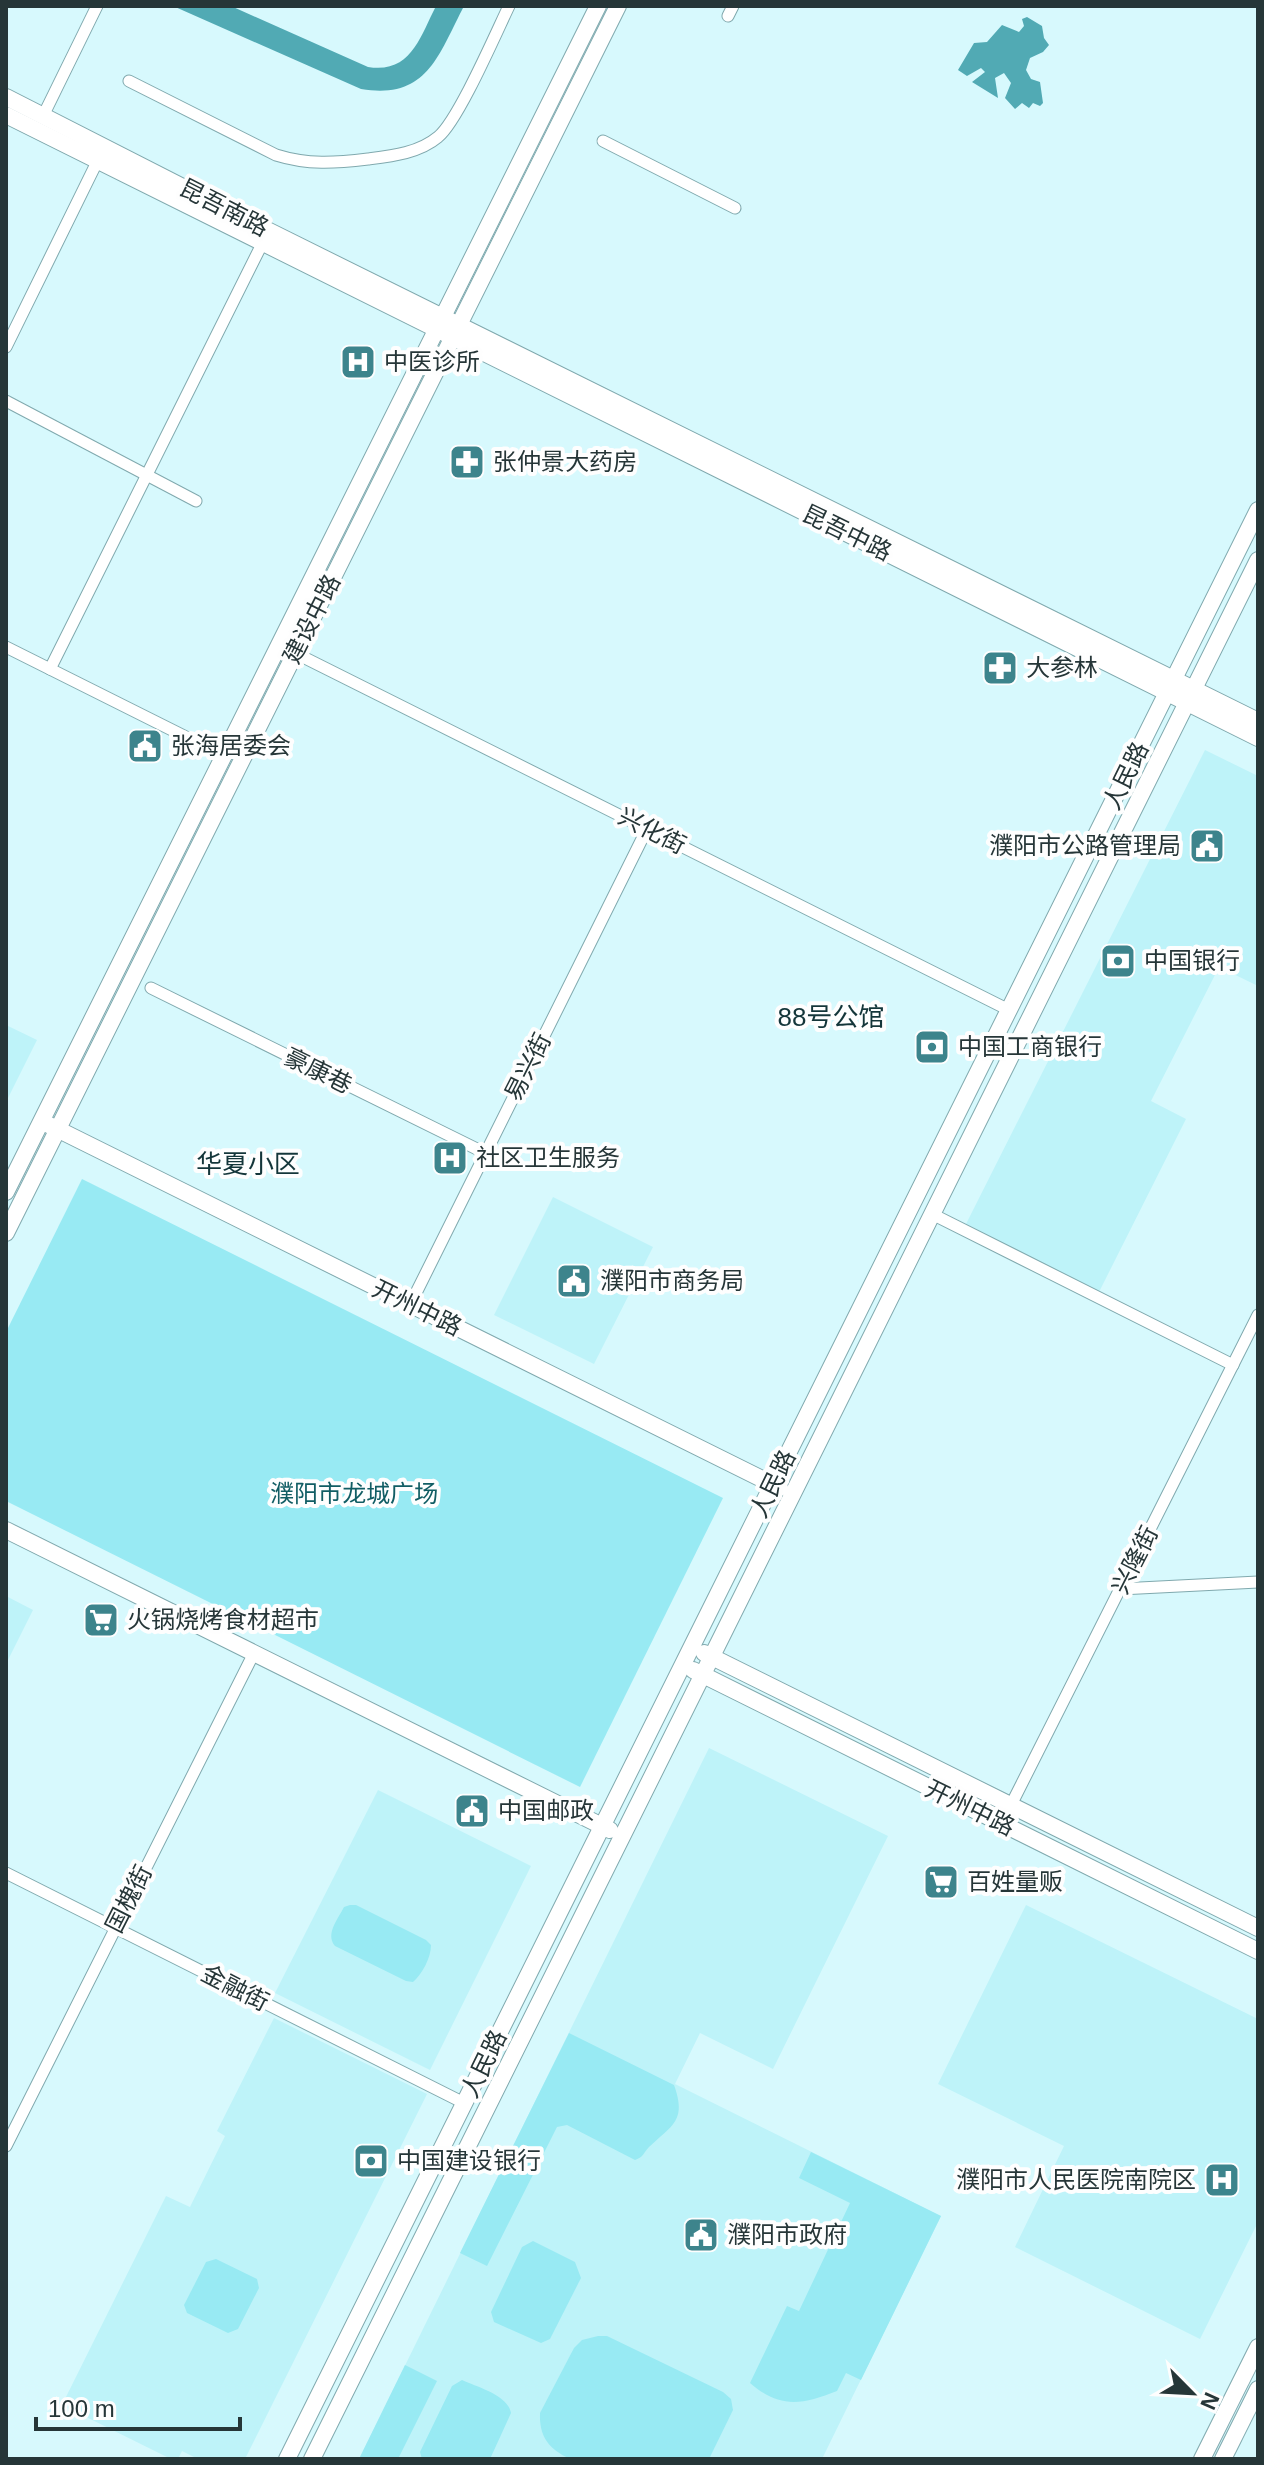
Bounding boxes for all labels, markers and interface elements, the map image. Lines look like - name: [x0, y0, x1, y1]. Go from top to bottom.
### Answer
- street label: 昆吾南路: [175, 174, 273, 241]
- hospital icon: 中医诊所: [339, 343, 377, 381]
- place label: 中医诊所: [384, 348, 480, 375]
- pharmacy icon: 张仲景大药房: [448, 443, 486, 481]
- place label: 张仲景大药房: [493, 448, 637, 475]
- street label: 昆吾中路: [798, 499, 896, 566]
- street label: 建设中路: [278, 570, 345, 668]
- pharmacy icon: 大参林: [981, 649, 1019, 687]
- place label: 大参林: [1026, 654, 1098, 681]
- public building icon: 张海居委会: [126, 727, 164, 765]
- place label: 张海居委会: [171, 732, 291, 759]
- street label: 人民路: [1098, 738, 1153, 814]
- street label: 兴化街: [614, 802, 690, 859]
- public building icon: 濮阳市公路管理局: [1188, 827, 1226, 865]
- place label: 濮阳市公路管理局: [989, 832, 1181, 859]
- bank icon: 中国银行: [1099, 942, 1137, 980]
- place label: 中国银行: [1144, 947, 1240, 974]
- district label: 88号公馆: [778, 1002, 884, 1032]
- bank icon: 中国工商银行: [913, 1028, 951, 1066]
- street label: 易兴街: [499, 1029, 556, 1105]
- place label: 中国工商银行: [958, 1033, 1102, 1060]
- street label: 豪康巷: [280, 1043, 356, 1098]
- hospital icon: 社区卫生服务: [431, 1139, 469, 1177]
- place label: 社区卫生服务: [476, 1144, 620, 1171]
- district label: 华夏小区: [196, 1149, 300, 1179]
- public building icon: 濮阳市商务局: [555, 1262, 593, 1300]
- place label: 濮阳市商务局: [600, 1267, 744, 1294]
- street label: 开州中路: [368, 1274, 466, 1341]
- street label: 人民路: [745, 1446, 800, 1522]
- park label: 濮阳市龙城广场: [270, 1480, 438, 1507]
- street label: 兴隆街: [1106, 1522, 1163, 1598]
- supermarket icon: 火锅烧烤食材超市: [82, 1601, 120, 1639]
- place label: 火锅烧烤食材超市: [127, 1606, 319, 1633]
- street label: 开州中路: [921, 1774, 1019, 1841]
- public building icon: 中国邮政: [453, 1792, 491, 1830]
- place label: 中国邮政: [498, 1797, 594, 1824]
- street label: 国槐街: [100, 1861, 157, 1937]
- supermarket icon: 百姓量贩: [922, 1863, 960, 1901]
- place label: 百姓量贩: [967, 1868, 1063, 1895]
- street label: 金融街: [197, 1959, 273, 2016]
- street label: 人民路: [456, 2026, 511, 2102]
- bank icon: 中国建设银行: [352, 2142, 390, 2180]
- place label: 中国建设银行: [397, 2147, 541, 2174]
- hospital icon: 濮阳市人民医院南院区: [1203, 2161, 1241, 2199]
- place label: 濮阳市人民医院南院区: [956, 2166, 1196, 2193]
- public building icon: 濮阳市政府: [682, 2216, 720, 2254]
- place label: 濮阳市政府: [727, 2221, 847, 2248]
- north arrow: [1152, 2353, 1232, 2433]
- scale bar: [36, 2381, 240, 2431]
- text: N: [1195, 2389, 1224, 2413]
- text: 100 m: [48, 2395, 115, 2422]

